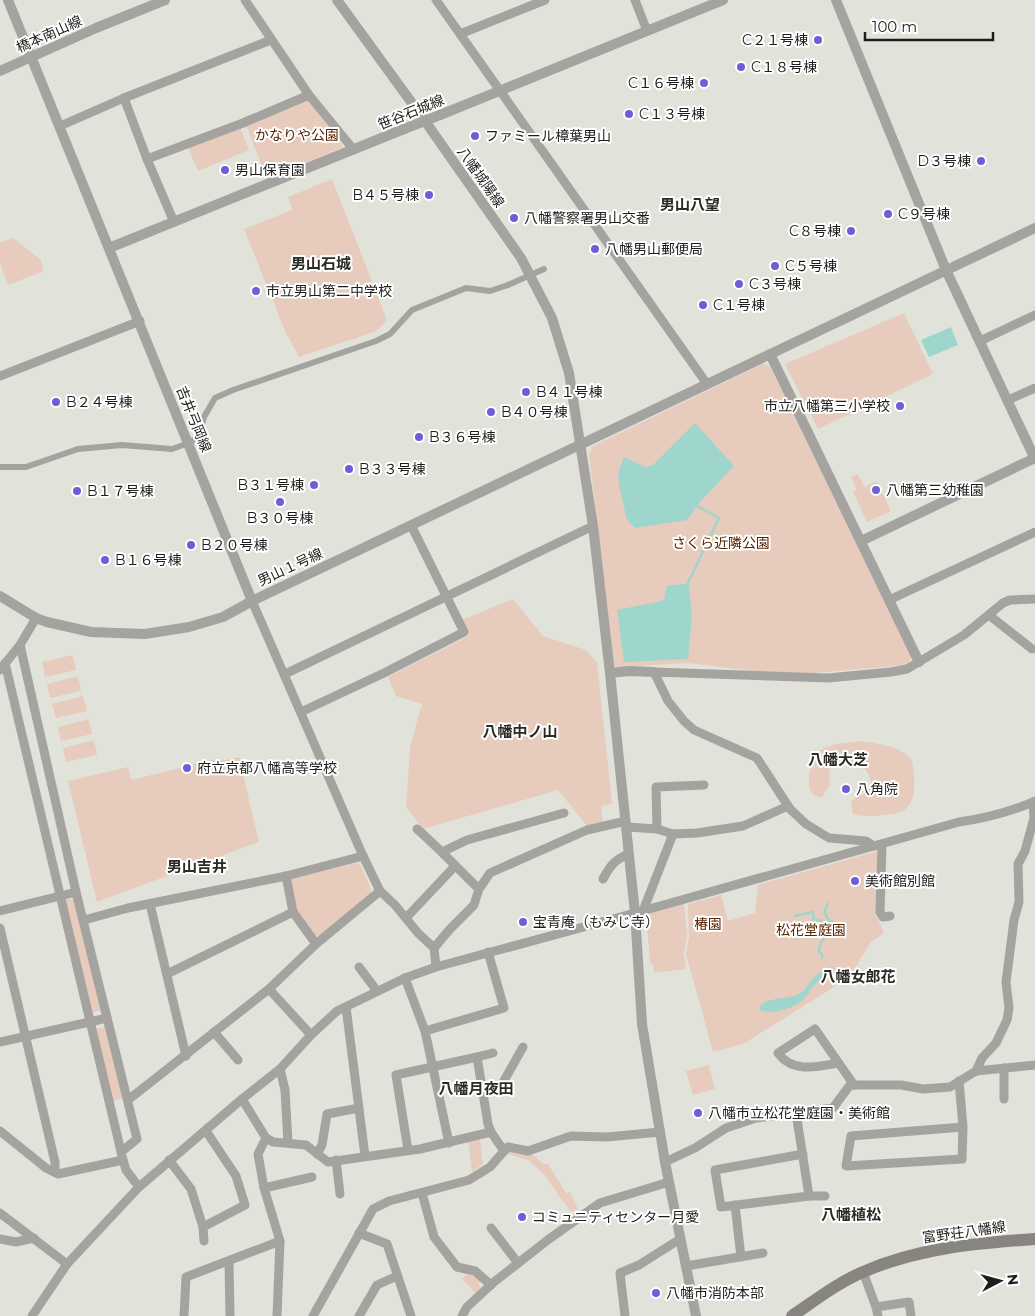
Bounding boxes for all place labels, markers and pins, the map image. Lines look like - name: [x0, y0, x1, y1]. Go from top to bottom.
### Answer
- place label: C２１号棟: [742, 31, 808, 49]
- marker: C２１号棟: [812, 34, 824, 46]
- place label: C１８号棟: [751, 58, 817, 76]
- marker: C１８号棟: [735, 61, 747, 73]
- place label: C１６号棟: [628, 74, 694, 92]
- marker: C１６号棟: [698, 77, 710, 89]
- place label: C１３号棟: [639, 105, 705, 123]
- marker: C１３号棟: [623, 108, 635, 120]
- place label: ファミール樟葉男山: [485, 127, 611, 145]
- marker: ファミール樟葉男山: [469, 130, 481, 142]
- place label: D３号棟: [917, 152, 971, 170]
- marker: D３号棟: [975, 155, 987, 167]
- place label: 男山保育園: [235, 161, 305, 179]
- marker: 男山保育園: [219, 164, 231, 176]
- place label: B４５号棟: [352, 186, 419, 204]
- marker: B４５号棟: [423, 189, 435, 201]
- place label: C９号棟: [898, 205, 950, 223]
- marker: C９号棟: [882, 208, 894, 220]
- place label: 八幡警察署男山交番: [524, 209, 650, 227]
- marker: 八幡警察署男山交番: [508, 212, 520, 224]
- place label: C８号棟: [789, 222, 841, 240]
- marker: C８号棟: [845, 225, 857, 237]
- place label: 八幡男山郵便局: [605, 240, 703, 258]
- marker: 八幡男山郵便局: [589, 243, 601, 255]
- place label: C５号棟: [785, 257, 837, 275]
- marker: C５号棟: [769, 260, 781, 272]
- place label: C３号棟: [749, 275, 801, 293]
- marker: C３号棟: [733, 278, 745, 290]
- place label: 市立男山第二中学校: [266, 282, 392, 300]
- marker: 市立男山第二中学校: [250, 285, 262, 297]
- place label: C１号棟: [713, 296, 765, 314]
- marker: C１号棟: [697, 299, 709, 311]
- place label: B４１号棟: [536, 383, 603, 401]
- marker: B４１号棟: [520, 386, 532, 398]
- place label: B２４号棟: [66, 393, 133, 411]
- marker: B２４号棟: [50, 396, 62, 408]
- place label: 市立八幡第三小学校: [764, 397, 890, 415]
- marker: 市立八幡第三小学校: [894, 400, 906, 412]
- place label: B４０号棟: [501, 403, 568, 421]
- marker: B４０号棟: [485, 406, 497, 418]
- place label: B３６号棟: [429, 428, 496, 446]
- marker: B３６号棟: [413, 431, 425, 443]
- place label: B３３号棟: [359, 460, 426, 478]
- marker: B３３号棟: [343, 463, 355, 475]
- place label: B３１号棟: [237, 476, 304, 494]
- marker: B３１号棟: [308, 479, 320, 491]
- place label: 八幡第三幼稚園: [886, 481, 984, 499]
- place label: B１７号棟: [87, 482, 154, 500]
- marker: 八幡第三幼稚園: [870, 484, 882, 496]
- marker: B１７号棟: [71, 485, 83, 497]
- marker: B３０号棟: [274, 496, 286, 508]
- place label: B３０号棟: [247, 509, 313, 527]
- place label: B２０号棟: [201, 536, 268, 554]
- marker: B２０号棟: [185, 539, 197, 551]
- place label: B１６号棟: [115, 551, 182, 569]
- marker: B１６号棟: [99, 554, 111, 566]
- place label: 府立京都八幡高等学校: [197, 759, 337, 777]
- marker: 府立京都八幡高等学校: [181, 762, 193, 774]
- place label: 八角院: [856, 780, 898, 798]
- marker: 八角院: [840, 783, 852, 795]
- place label: 美術館別館: [865, 872, 935, 890]
- marker: 美術館別館: [849, 875, 861, 887]
- place label: 宝青庵（もみじ寺）: [533, 913, 659, 931]
- marker: 宝青庵（もみじ寺）: [517, 916, 529, 928]
- place label: 八幡市立松花堂庭園・美術館: [708, 1104, 890, 1122]
- marker: 八幡市立松花堂庭園・美術館: [692, 1107, 704, 1119]
- place label: コミュニティセンター月愛: [532, 1208, 699, 1226]
- marker: コミュニティセンター月愛: [516, 1211, 528, 1223]
- place label: 八幡市消防本部: [666, 1284, 764, 1302]
- marker: 八幡市消防本部: [650, 1287, 662, 1299]

